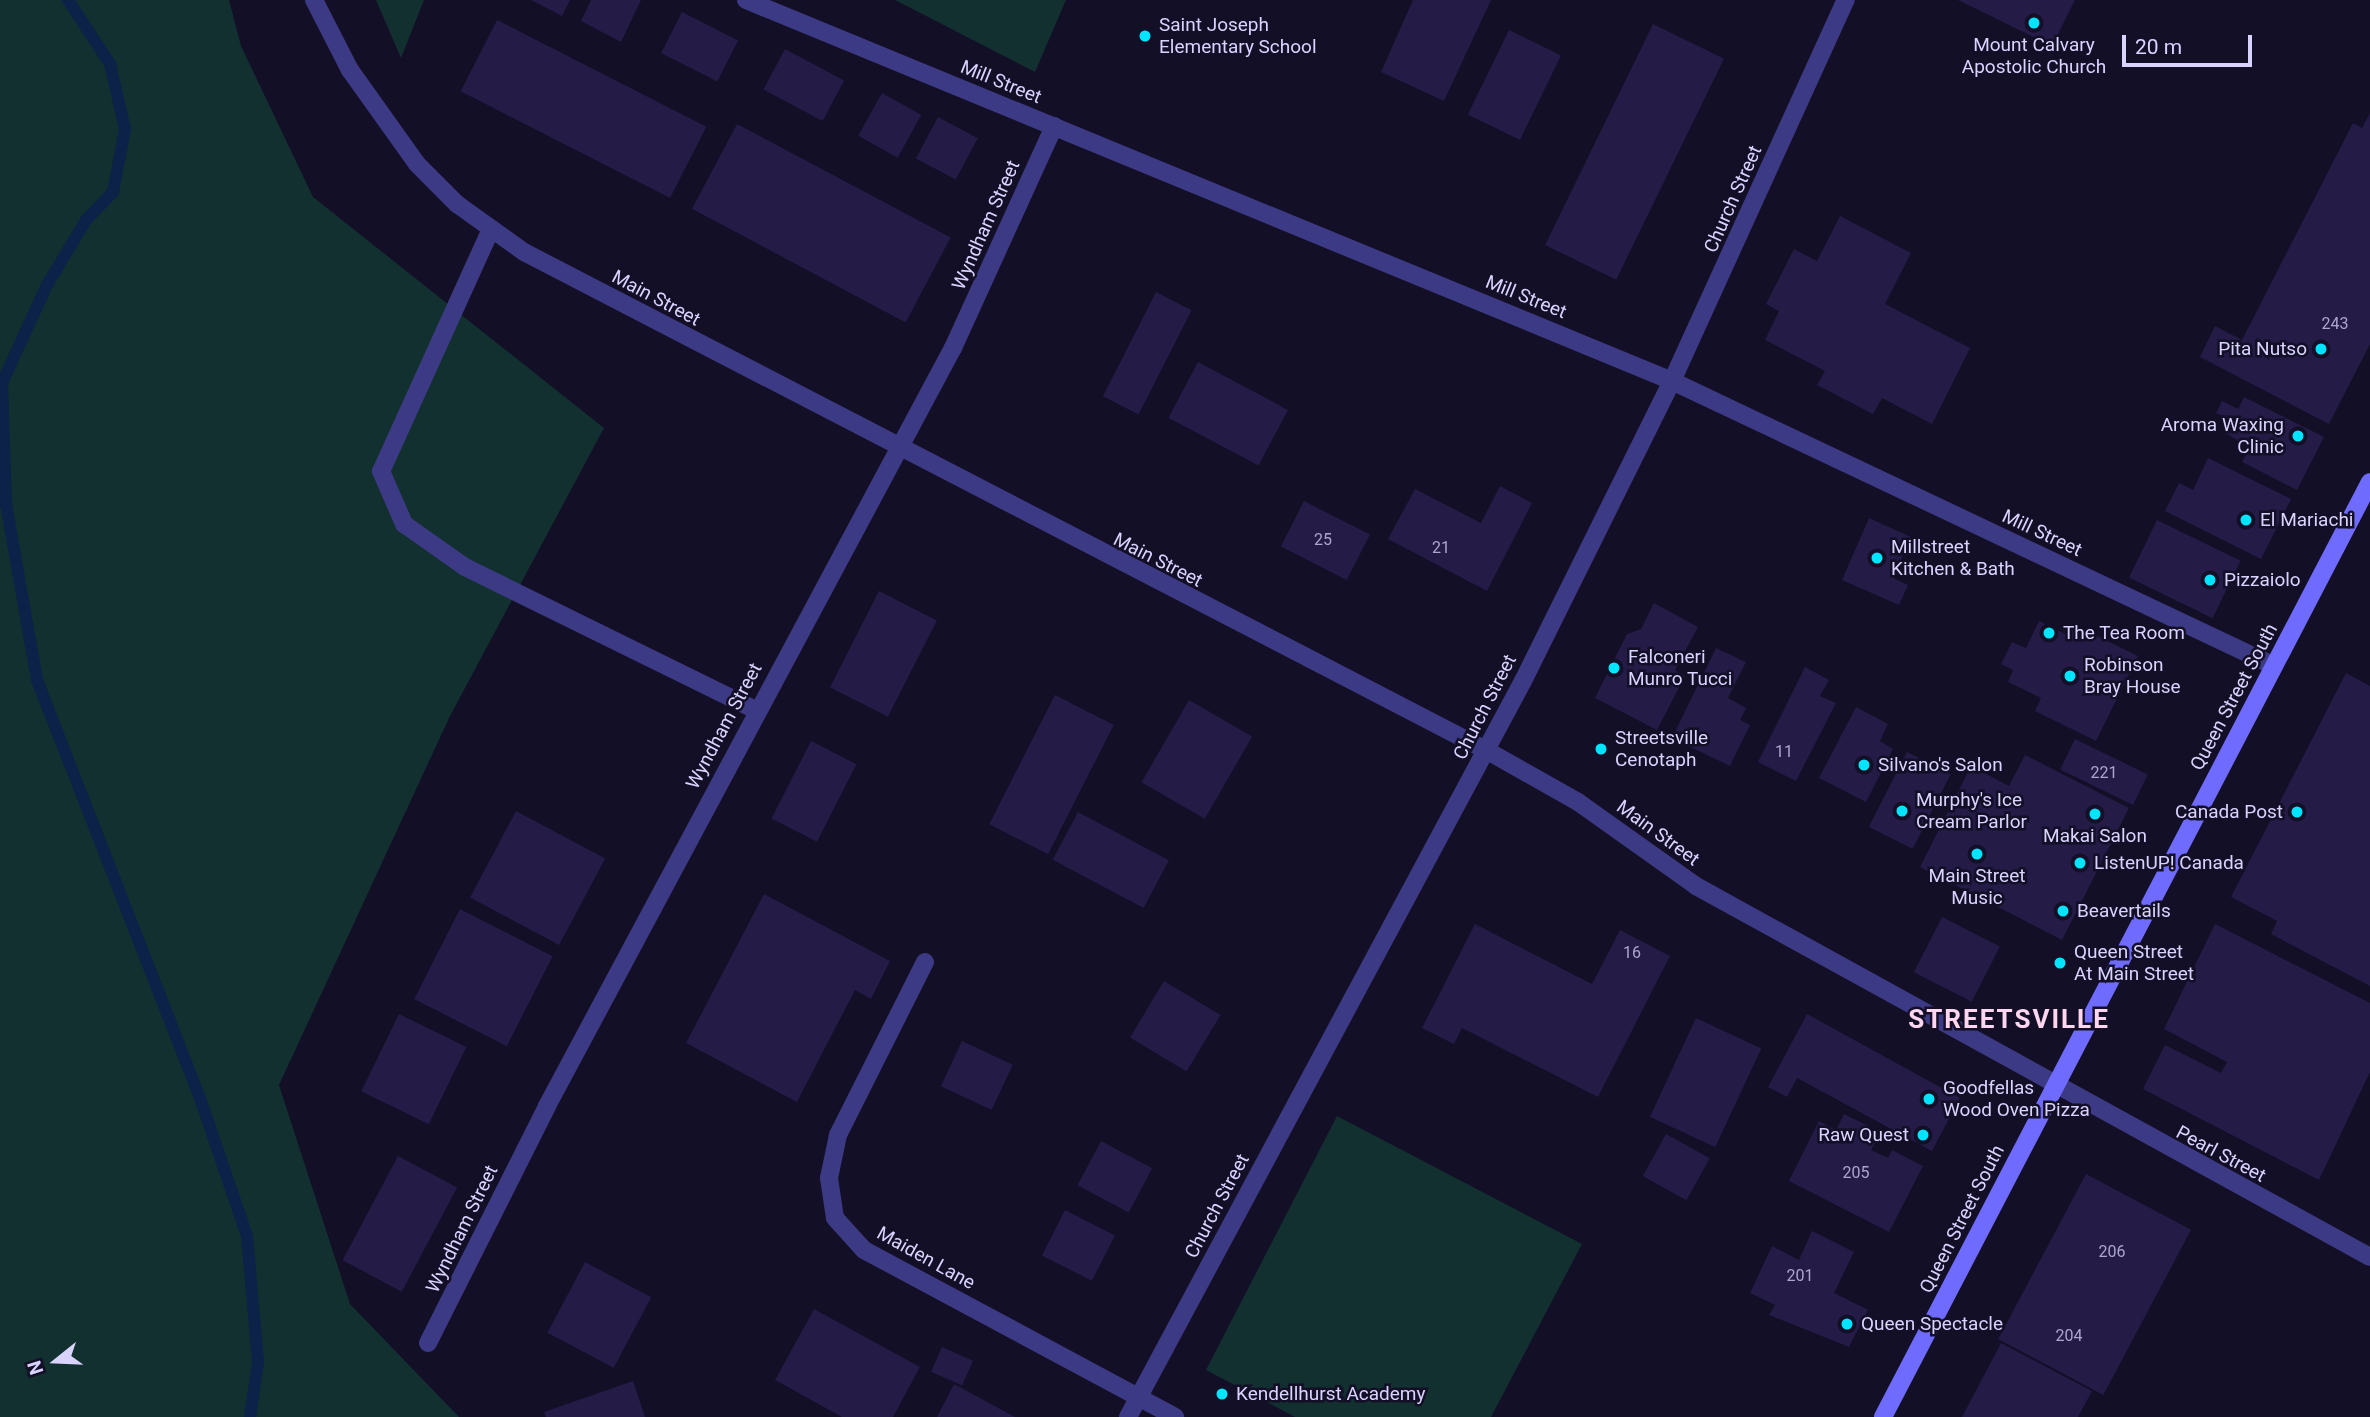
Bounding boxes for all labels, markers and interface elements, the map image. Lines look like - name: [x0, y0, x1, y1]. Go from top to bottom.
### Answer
- place label: Saint Joseph Elementary School: [1159, 14, 1317, 58]
- marker: Mount Calvary Apostolic Church: [2026, 15, 2042, 31]
- scale bar: [2125, 21, 2254, 65]
- marker: Saint Joseph Elementary School: [1137, 28, 1153, 44]
- place label: Mount Calvary Apostolic Church: [1962, 34, 2106, 78]
- text: 20 m: [2135, 35, 2182, 59]
- street label: Mill Street: [957, 55, 1045, 109]
- street label: Church Street: [1699, 142, 1767, 256]
- street label: Wyndham Street: [947, 157, 1025, 293]
- street label: Main Street: [608, 265, 704, 331]
- street label: Mill Street: [1482, 270, 1570, 324]
- house number: 243: [2322, 314, 2348, 334]
- place label: Pita Nutso: [2218, 338, 2307, 360]
- marker: Pita Nutso: [2313, 341, 2329, 357]
- place label: Aroma Waxing Clinic: [2161, 414, 2284, 458]
- marker: Aroma Waxing Clinic: [2290, 428, 2306, 444]
- street label: Mill Street: [1999, 505, 2085, 561]
- place label: El Mariachi: [2260, 509, 2353, 531]
- marker: El Mariachi: [2238, 512, 2254, 528]
- street label: Main Street: [1110, 528, 1206, 592]
- house number: 25: [1314, 530, 1332, 550]
- place label: Millstreet Kitchen & Bath: [1891, 536, 2015, 580]
- house number: 21: [1432, 538, 1450, 558]
- marker: Millstreet Kitchen & Bath: [1869, 550, 1885, 566]
- place label: Pizzaiolo: [2224, 569, 2301, 591]
- marker: Pizzaiolo: [2202, 572, 2218, 588]
- street label: Queen Street South: [2186, 620, 2282, 774]
- place label: The Tea Room: [2063, 622, 2185, 644]
- marker: The Tea Room: [2041, 625, 2057, 641]
- place label: Falconeri Munro Tucci: [1628, 646, 1733, 690]
- street label: Church Street: [1449, 651, 1521, 763]
- place label: Robinson Bray House: [2084, 654, 2181, 698]
- street label: Wyndham Street: [681, 659, 767, 793]
- marker: Falconeri Munro Tucci: [1606, 660, 1622, 676]
- marker: Robinson Bray House: [2062, 668, 2078, 684]
- place label: Streetsville Cenotaph: [1615, 727, 1708, 771]
- marker: Streetsville Cenotaph: [1593, 741, 1609, 757]
- house number: 11: [1775, 742, 1793, 762]
- place label: Silvano's Salon: [1878, 754, 2003, 776]
- marker: Silvano's Salon: [1856, 757, 1872, 773]
- house number: 221: [2091, 763, 2117, 783]
- place label: Murphy's Ice Cream Parlor: [1916, 789, 2027, 833]
- street label: Main Street: [1612, 795, 1704, 871]
- place label: Canada Post: [2175, 801, 2283, 823]
- marker: Murphy's Ice Cream Parlor: [1894, 803, 1910, 819]
- marker: Canada Post: [2289, 804, 2305, 820]
- marker: Makai Salon: [2087, 806, 2103, 822]
- place label: Makai Salon: [2043, 825, 2147, 847]
- marker: Main Street Music: [1969, 846, 1985, 862]
- place label: ListenUP! Canada: [2094, 852, 2244, 874]
- marker: ListenUP! Canada: [2072, 855, 2088, 871]
- place label: Main Street Music: [1929, 865, 2025, 909]
- place label: Beavertails: [2077, 900, 2171, 922]
- marker: Beavertails: [2055, 903, 2071, 919]
- place label: Queen Street At Main Street: [2074, 941, 2194, 985]
- house number: 16: [1623, 943, 1641, 963]
- marker: Queen Street At Main Street: [2052, 955, 2068, 971]
- district label: STREETSVILLE: [1910, 1004, 2108, 1036]
- place label: Goodfellas Wood Oven Pizza: [1943, 1077, 2090, 1121]
- marker: Goodfellas Wood Oven Pizza: [1921, 1091, 1937, 1107]
- street label: Pearl Street: [2172, 1121, 2270, 1187]
- place label: Raw Quest: [1818, 1124, 1909, 1146]
- marker: Raw Quest: [1915, 1127, 1931, 1143]
- street label: Queen Street South: [1915, 1141, 2009, 1297]
- street label: Church Street: [1180, 1150, 1254, 1262]
- street label: Wyndham Street: [421, 1161, 503, 1297]
- house number: 205: [1843, 1163, 1869, 1183]
- street label: Maiden Lane: [873, 1222, 979, 1294]
- house number: 206: [2099, 1242, 2125, 1262]
- house number: 201: [1787, 1266, 1813, 1286]
- place label: Queen Spectacle: [1861, 1313, 2003, 1335]
- marker: Queen Spectacle: [1839, 1316, 1855, 1332]
- north arrow: [21, 1326, 91, 1396]
- house number: 204: [2056, 1326, 2082, 1346]
- text: N: [23, 1358, 49, 1378]
- place label: Kendellhurst Academy: [1236, 1383, 1426, 1405]
- marker: Kendellhurst Academy: [1214, 1386, 1230, 1402]

